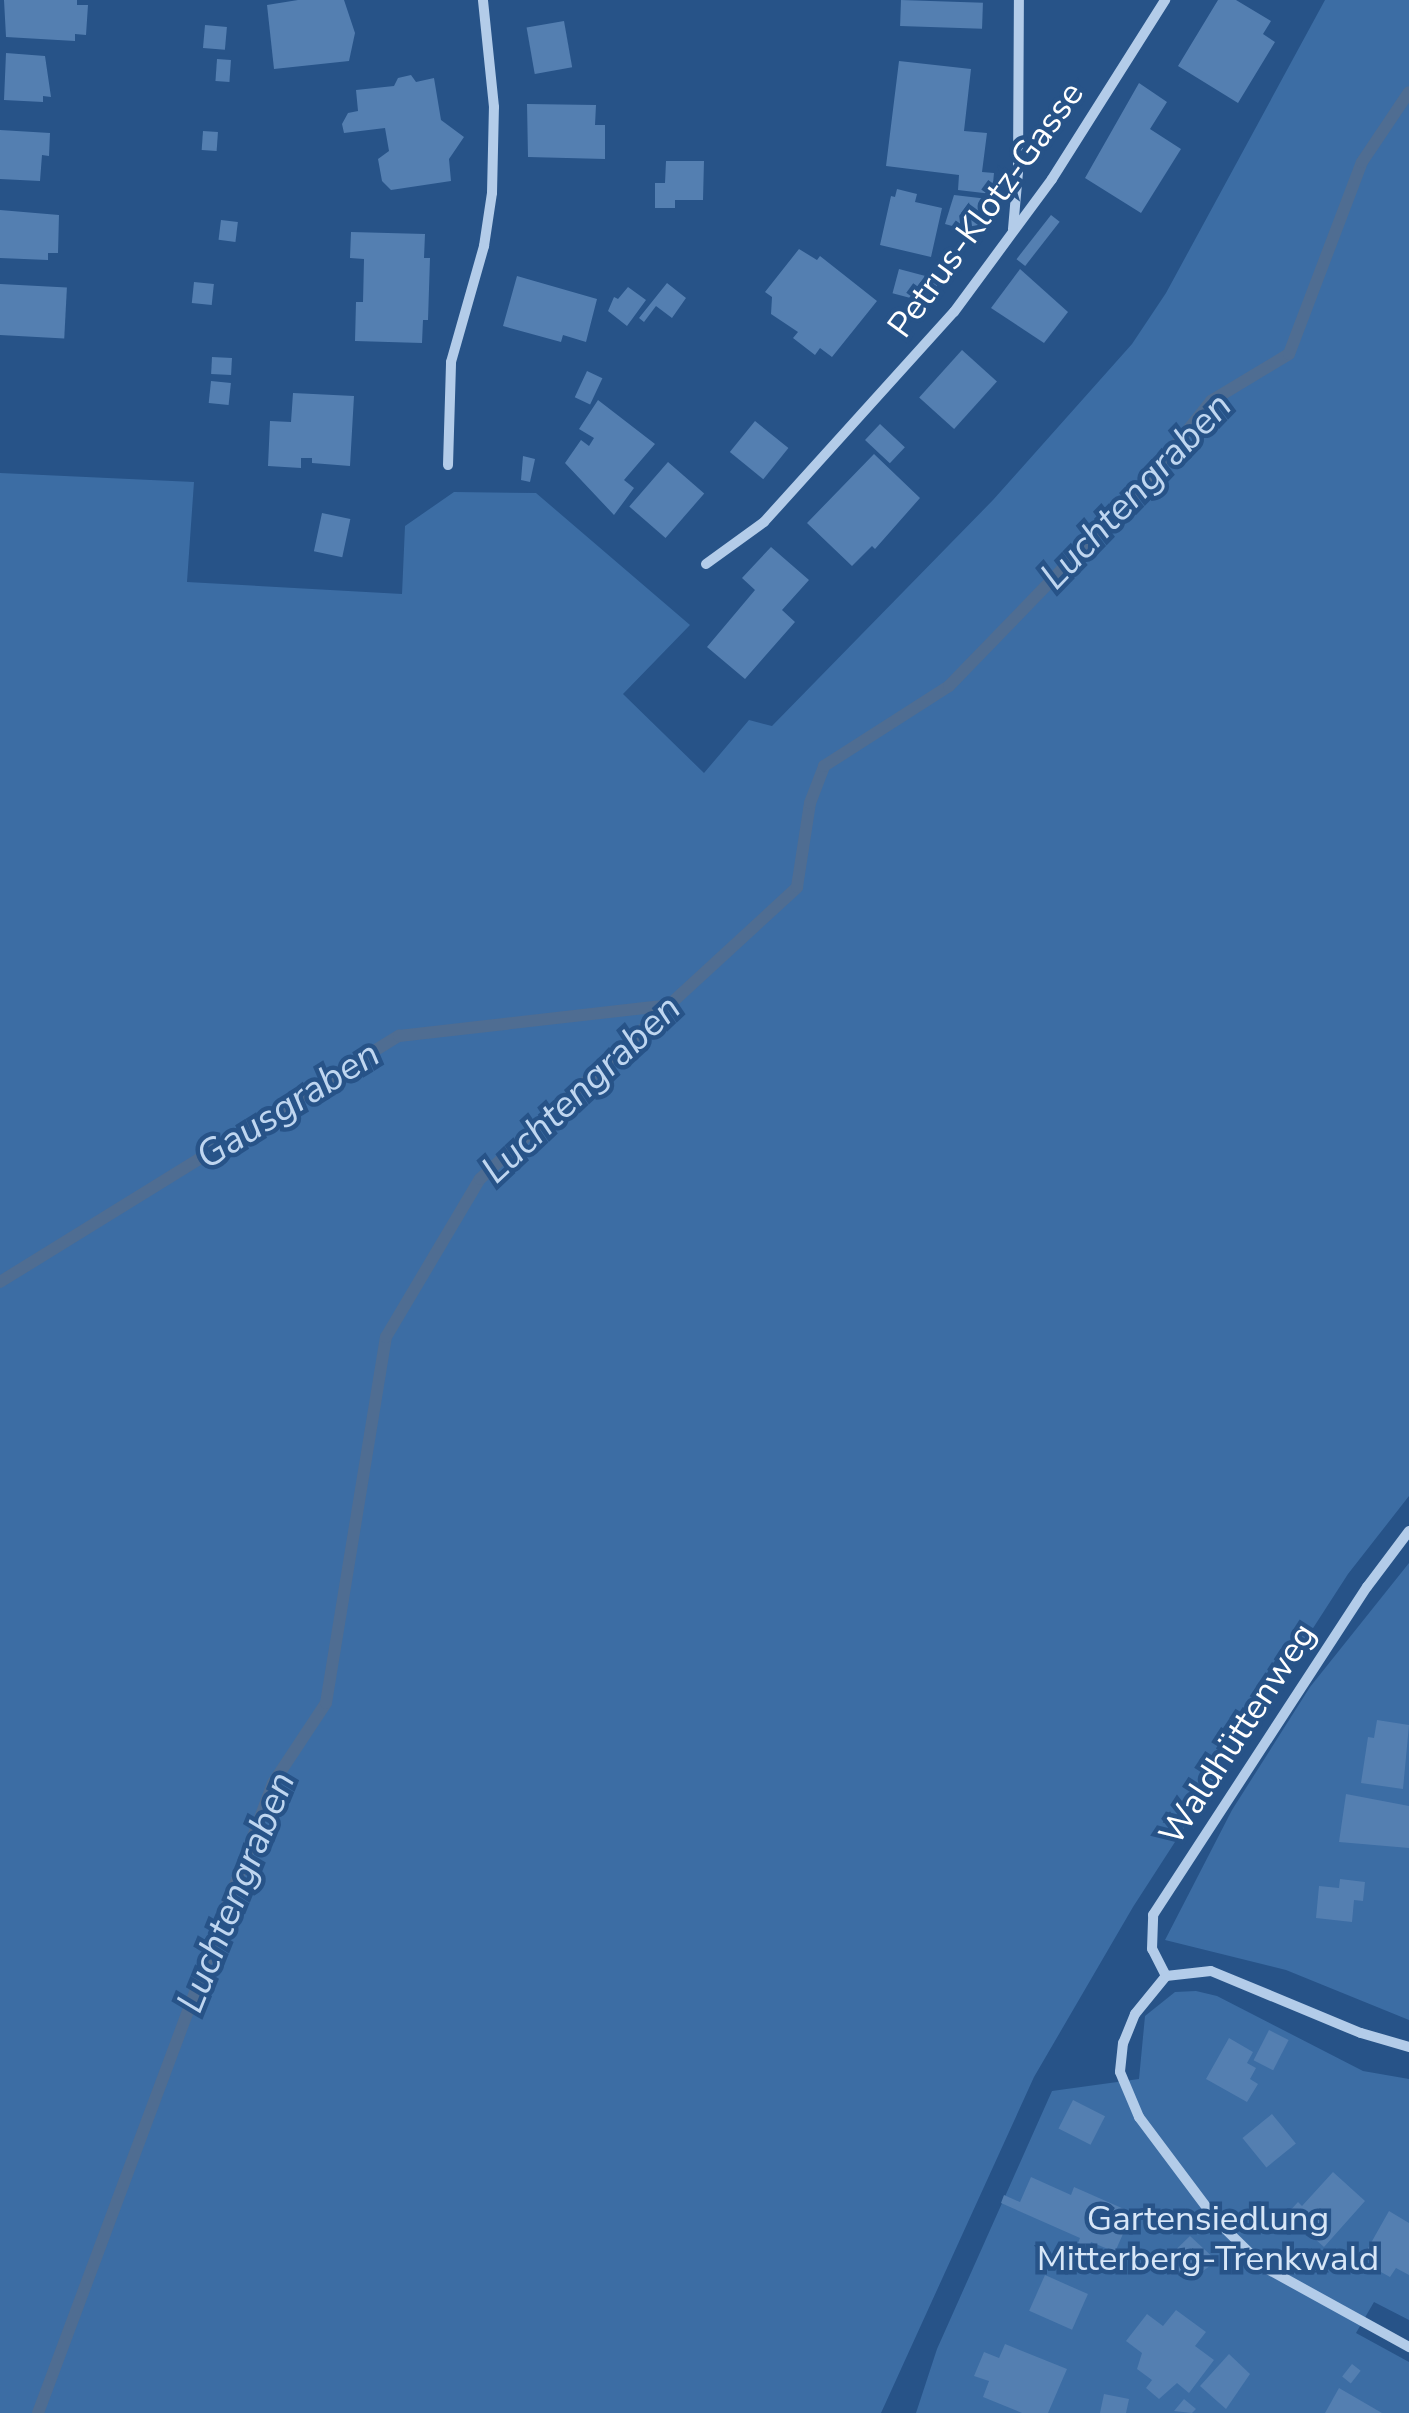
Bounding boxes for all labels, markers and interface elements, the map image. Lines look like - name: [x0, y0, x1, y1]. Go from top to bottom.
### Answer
- street label: Petrus-Klotz-Gasse: [879, 74, 1093, 346]
- water label: Luchtengraben: [1031, 383, 1241, 599]
- water label: Luchtengraben: [472, 985, 690, 1193]
- water label: Gausgraben: [188, 1031, 388, 1179]
- street label: Waldhüttenweg: [1151, 1615, 1325, 1853]
- water label: Luchtengraben: [167, 1765, 305, 2019]
- park label: Gartensiedlung Mitterberg-Trenkwald: [1037, 2198, 1379, 2280]

